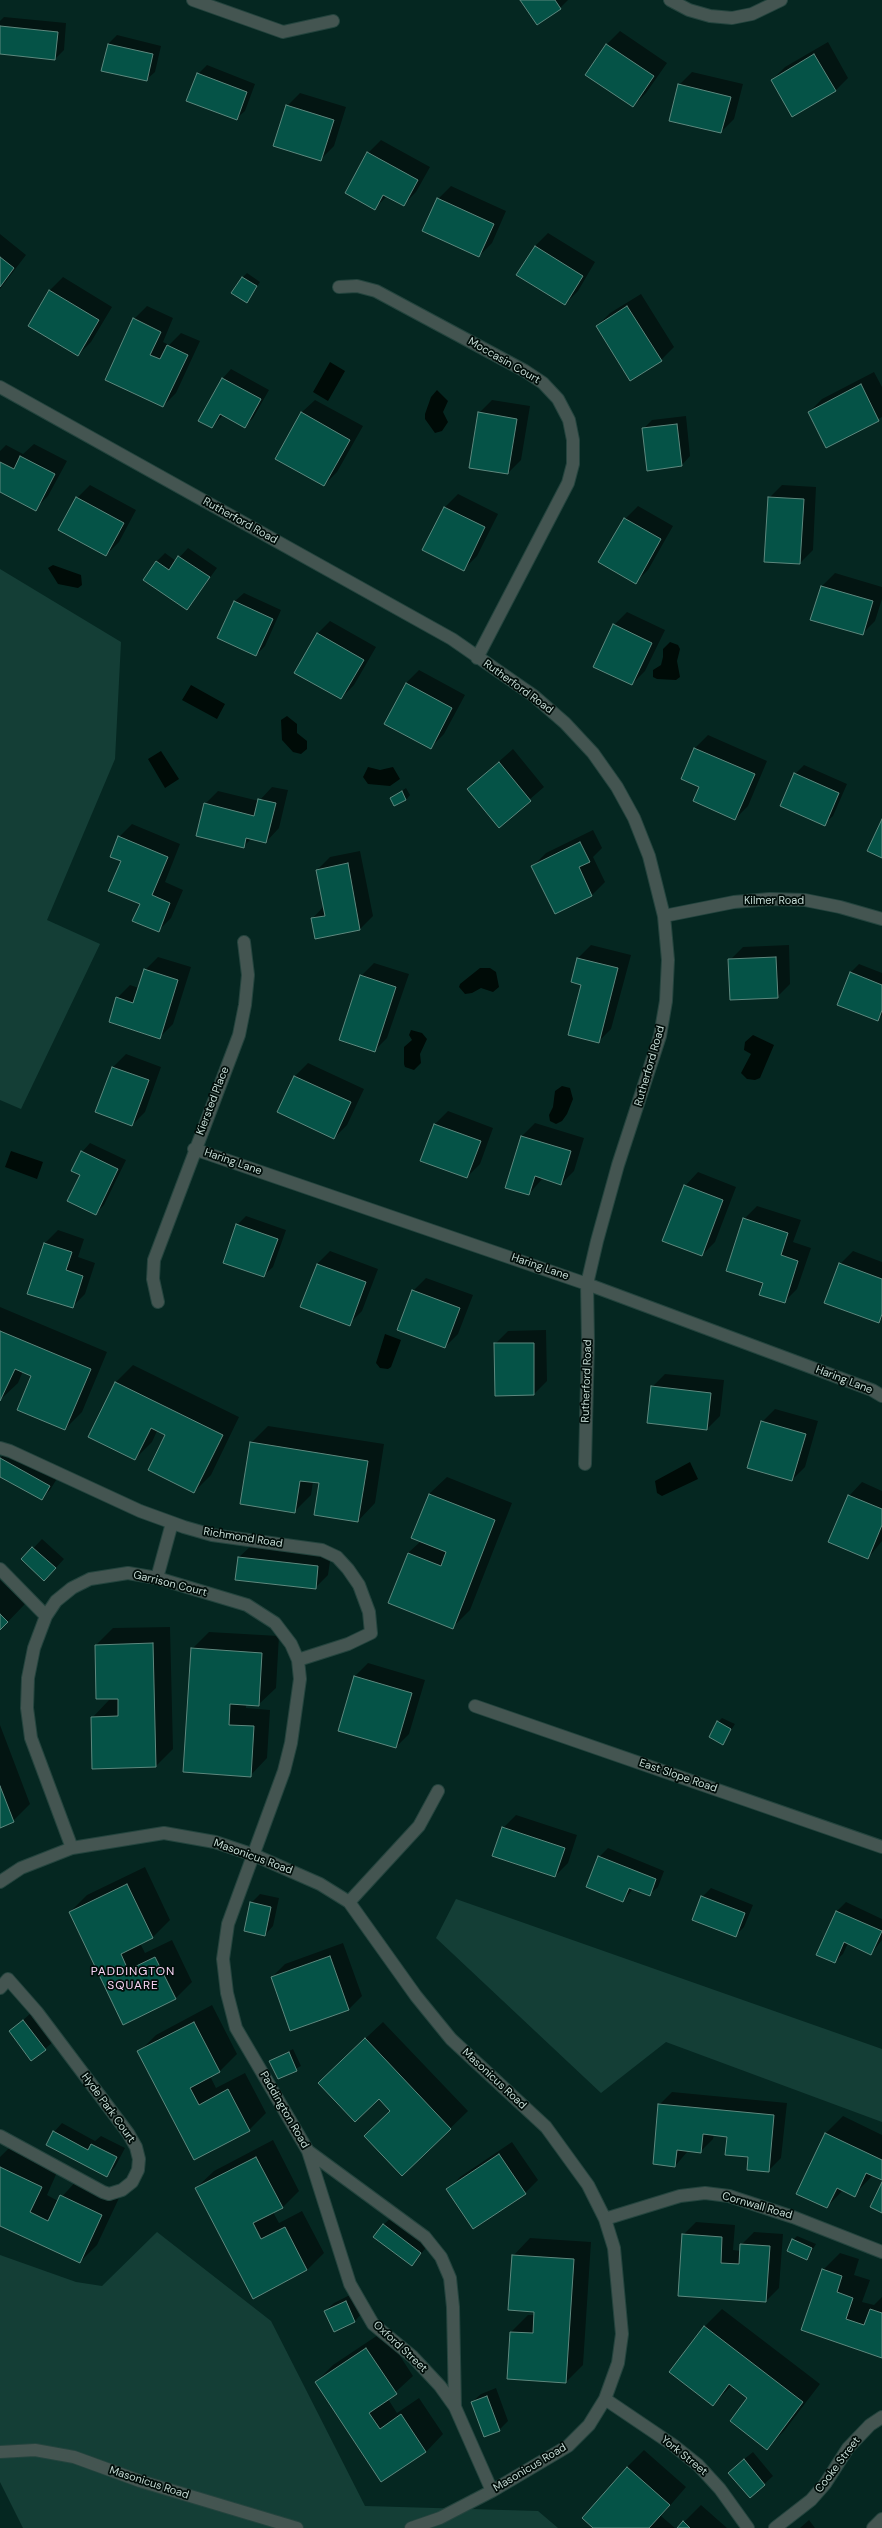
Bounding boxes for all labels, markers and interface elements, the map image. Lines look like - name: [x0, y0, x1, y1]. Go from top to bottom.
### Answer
- street label: Moccasin Court: [466, 335, 542, 387]
- street label: Rutherford Road: [200, 495, 280, 547]
- street label: Rutherford Road: [480, 657, 556, 717]
- street label: Kilmer Road: [744, 894, 804, 908]
- street label: Rutherford Road: [632, 1024, 668, 1108]
- street label: Kiersted Place: [194, 1065, 232, 1137]
- street label: Haring Lane: [203, 1146, 263, 1178]
- street label: Haring Lane: [510, 1251, 570, 1283]
- street label: Rutherford Road: [579, 1339, 595, 1423]
- street label: Haring Lane: [814, 1363, 874, 1397]
- street label: Richmond Road: [203, 1525, 283, 1551]
- street label: Garrison Court: [132, 1568, 208, 1600]
- street label: East Slope Road: [637, 1756, 719, 1796]
- street label: Masonicus Road: [212, 1837, 294, 1877]
- district label: PADDINGTON SQUARE: [91, 1965, 175, 1993]
- street label: Masonicus Road: [459, 2046, 529, 2112]
- street label: Paddington Road: [257, 2069, 311, 2151]
- street label: Hyde Park Court: [78, 2071, 138, 2145]
- street label: Cornwall Road: [720, 2190, 794, 2222]
- street label: Oxford Street: [370, 2319, 430, 2375]
- street label: York Street: [658, 2433, 710, 2479]
- street label: Cooke Street: [813, 2435, 863, 2495]
- street label: Masonicus Road: [491, 2441, 569, 2495]
- street label: Masonicus Road: [108, 2464, 190, 2502]

